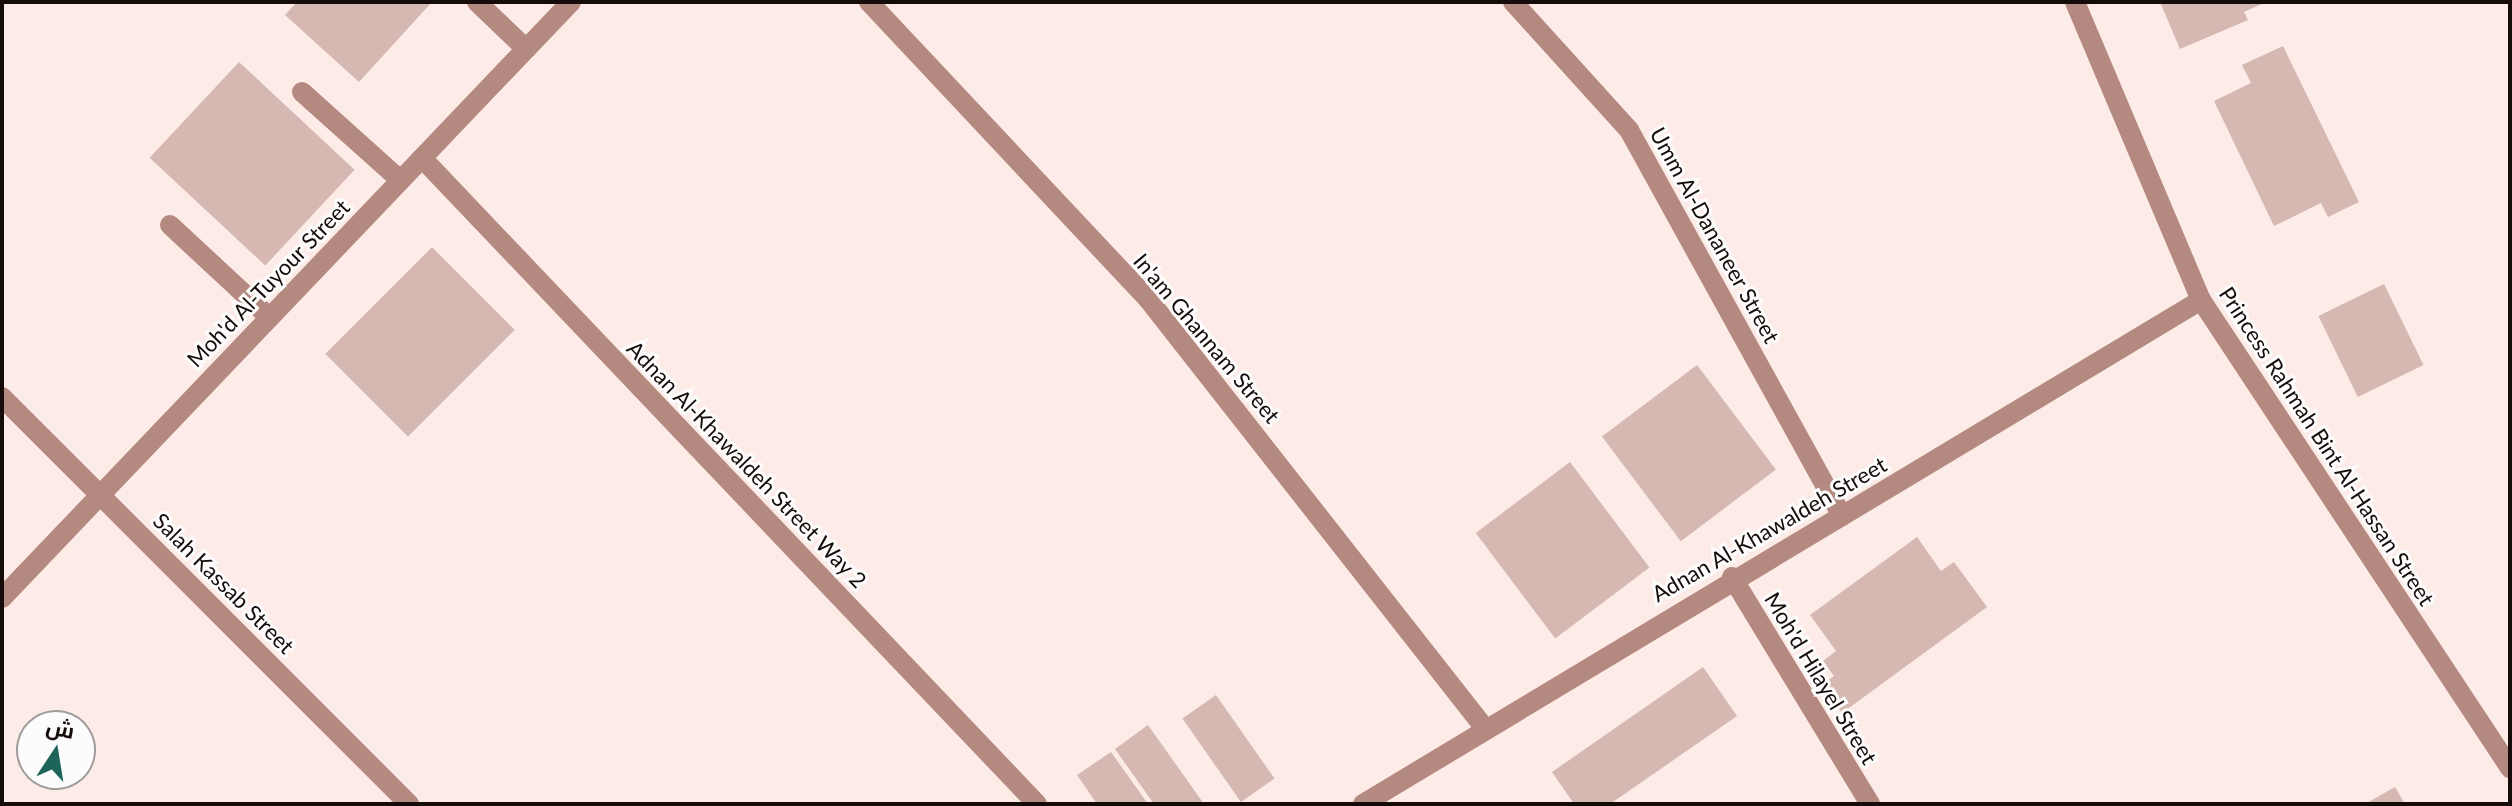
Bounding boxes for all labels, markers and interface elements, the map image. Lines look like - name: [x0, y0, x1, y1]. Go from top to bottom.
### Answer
- street label: Umm Al-Dananeer Street: [1644, 122, 1786, 348]
- street label: Moh'd Al-Tuyour Street: [181, 193, 355, 373]
- street label: In'am Ghannam Street: [1128, 248, 1286, 428]
- street label: Princess Rahmah Bint Al-Hassan Street: [2214, 281, 2440, 611]
- street label: Adnan Al-Khawaldeh Street Way 2: [621, 334, 873, 594]
- street label: Adnan Al-Khawaldeh Street: [1647, 451, 1891, 607]
- street label: Salah Kassab Street: [148, 507, 300, 659]
- street label: Moh'd Hilayel Street: [1759, 587, 1883, 769]
- north arrow: [16, 710, 96, 790]
- text: ش: [44, 712, 77, 744]

